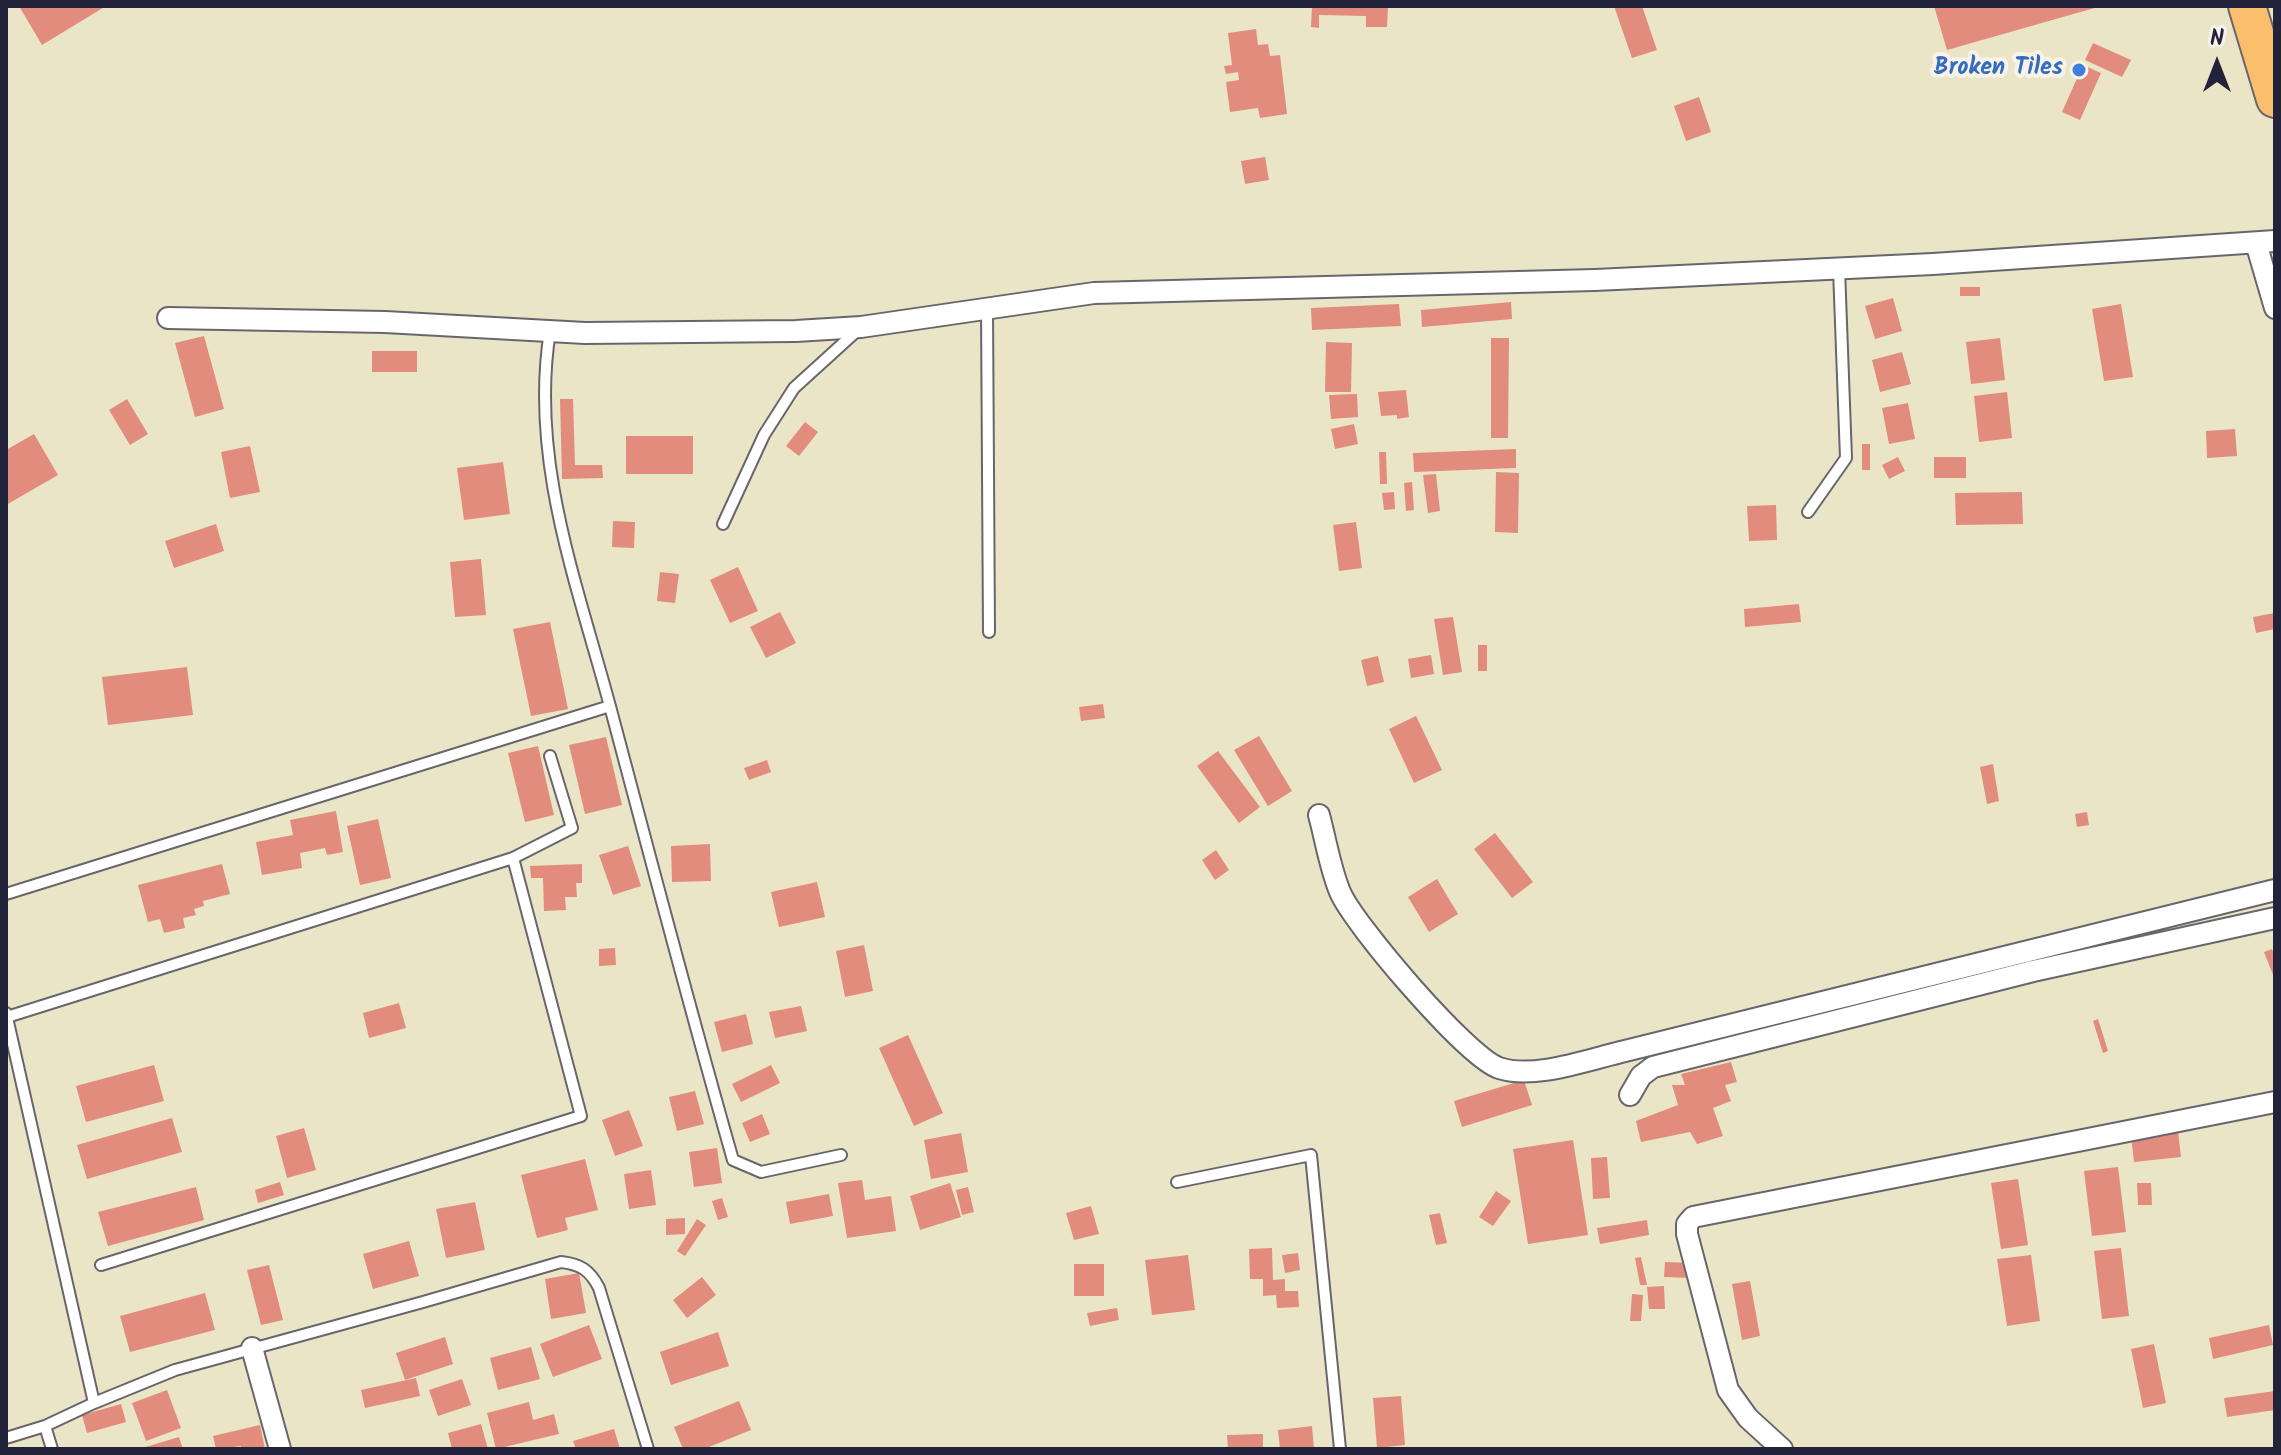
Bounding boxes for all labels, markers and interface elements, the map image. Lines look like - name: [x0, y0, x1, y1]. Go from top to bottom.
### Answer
- text: N: [2210, 22, 2224, 57]
- north arrow: [2177, 24, 2257, 104]
- place label: Broken Tiles: [1934, 56, 2063, 84]
- marker: Broken Tiles: [2070, 61, 2088, 79]

